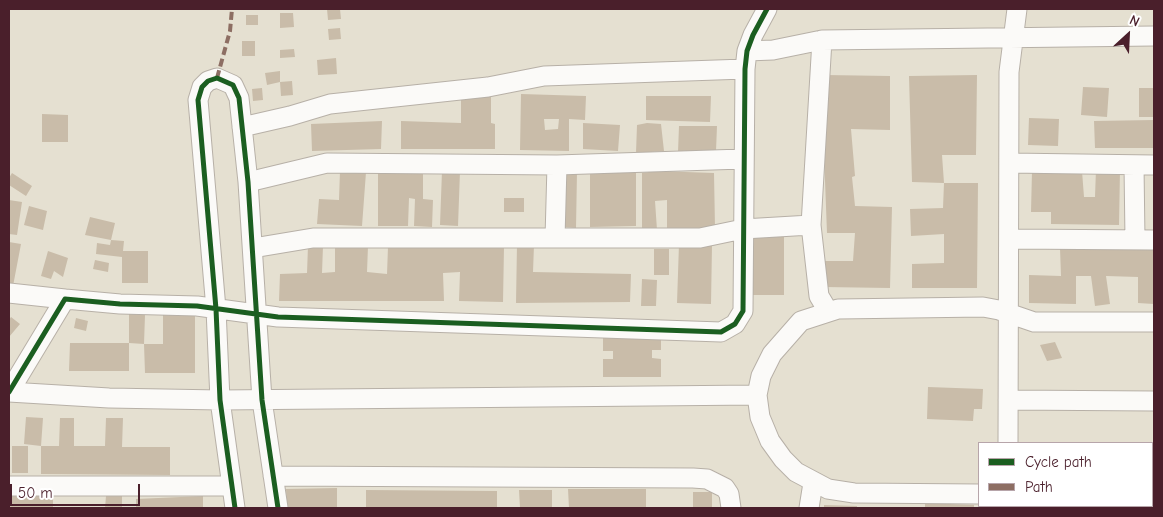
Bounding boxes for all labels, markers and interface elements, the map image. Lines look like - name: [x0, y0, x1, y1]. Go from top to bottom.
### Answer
- north arrow: [1103, 10, 1153, 60]
- text: N: [1127, 11, 1142, 31]
- legend: [978, 442, 1153, 507]
- text: Cycle path: [1025, 453, 1092, 471]
- scale bar: [12, 474, 142, 506]
- text: Path: [1025, 478, 1053, 496]
- text: 50 m: [18, 484, 53, 502]

